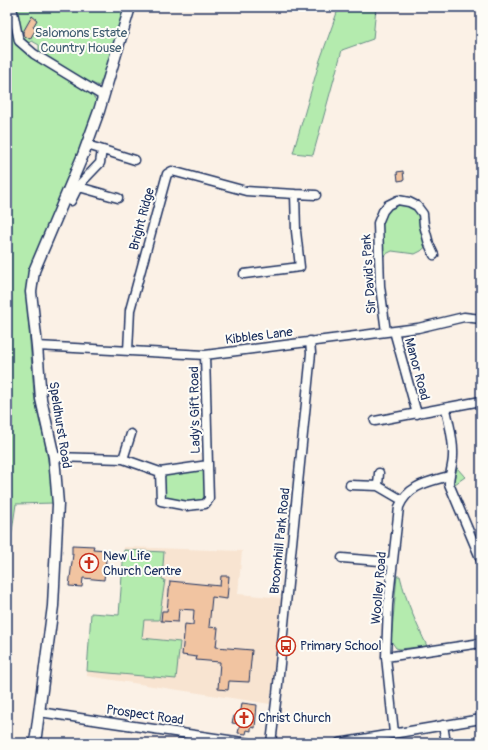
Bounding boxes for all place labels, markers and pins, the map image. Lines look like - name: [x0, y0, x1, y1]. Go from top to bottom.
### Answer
- place label: New Life Church Centre: [103, 548, 182, 579]
- church icon: New Life Church Centre: [78, 552, 100, 574]
- bus stop icon: Primary School: [275, 635, 297, 657]
- place label: Primary School: [300, 638, 382, 654]
- church icon: Christ Church: [233, 707, 255, 729]
- place label: Christ Church: [258, 710, 331, 726]

